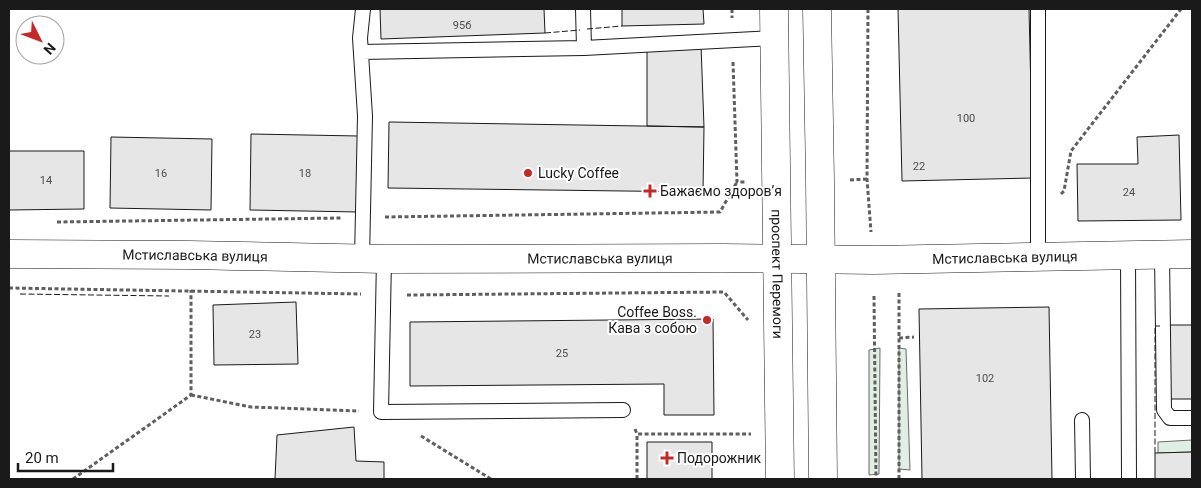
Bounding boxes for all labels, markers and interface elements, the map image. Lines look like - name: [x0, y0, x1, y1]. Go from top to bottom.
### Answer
- north arrow: [15, 15, 65, 65]
- house number: 95б: [453, 19, 471, 32]
- text: N: [40, 40, 59, 58]
- house number: 100: [957, 112, 975, 125]
- house number: 22: [913, 160, 925, 173]
- place label: Lucky Coffee: [538, 165, 619, 181]
- house number: 16: [155, 167, 167, 180]
- house number: 18: [299, 167, 311, 180]
- marker: Lucky Coffee: [522, 167, 534, 179]
- house number: 14: [40, 174, 52, 187]
- place label: Бажаємо здоровʼя: [660, 183, 782, 199]
- marker: Бажаємо здоровʼя: [644, 185, 656, 197]
- house number: 24: [1123, 186, 1135, 199]
- street label: проспект Перемоги: [769, 209, 786, 339]
- street label: Мстиславська вулиця: [122, 247, 268, 265]
- street label: Мстиславська вулиця: [932, 248, 1078, 267]
- street label: Мстиславська вулиця: [527, 250, 673, 267]
- place label: Coffee Boss. Кава з собою: [608, 304, 697, 336]
- marker: Coffee Boss. Кава з собою: [701, 314, 713, 326]
- house number: 23: [249, 328, 261, 341]
- house number: 25: [556, 347, 568, 360]
- house number: 102: [976, 372, 994, 385]
- scale bar: [18, 440, 112, 472]
- text: 20 m: [25, 449, 59, 467]
- place label: Подорожник: [677, 450, 761, 466]
- marker: Подорожник: [661, 452, 673, 464]

